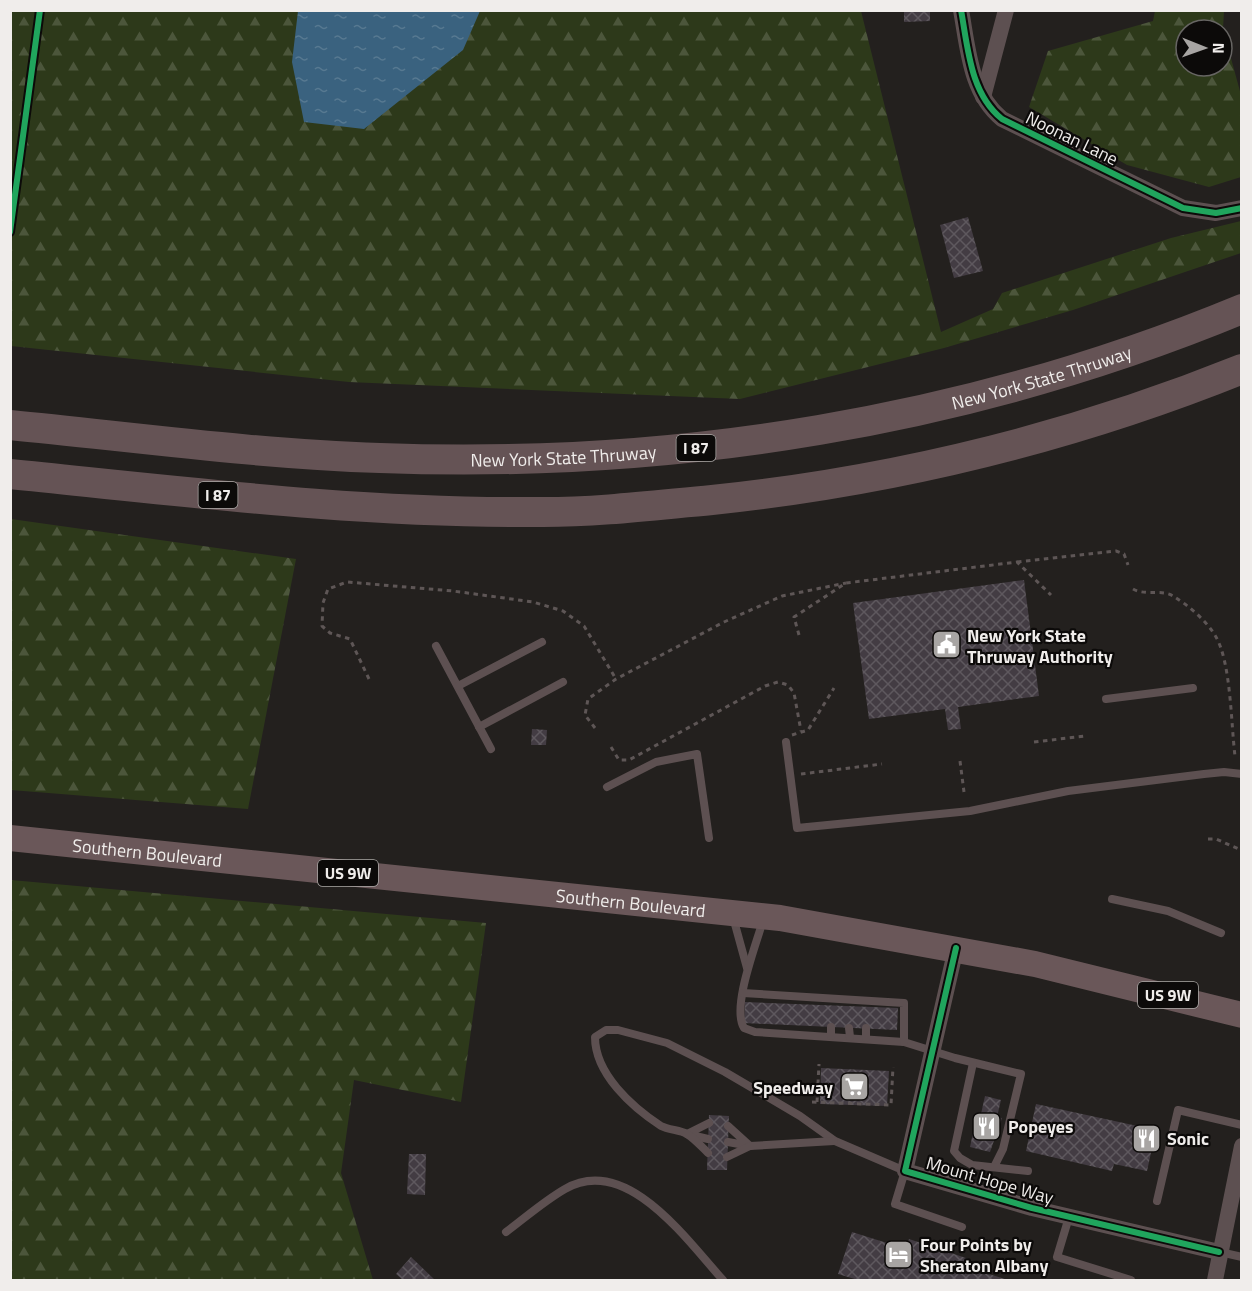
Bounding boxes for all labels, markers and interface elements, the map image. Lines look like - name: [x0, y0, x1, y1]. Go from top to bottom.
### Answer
- north arrow: [1174, 18, 1234, 78]
- text: N: [1207, 43, 1231, 54]
- street label: Noonan Lane: [1021, 104, 1123, 172]
- street label: New York State Thruway: [949, 338, 1135, 416]
- road number: I 87: [676, 435, 716, 461]
- street label: New York State Thruway: [470, 438, 658, 473]
- road number: I 87: [198, 482, 238, 508]
- place label: New York State Thruway Authority: [967, 622, 1113, 670]
- public building icon: New York State Thruway Authority: [930, 629, 962, 661]
- street label: Southern Boulevard: [71, 831, 223, 873]
- road number: US 9W: [318, 860, 378, 886]
- street label: Southern Boulevard: [555, 881, 707, 924]
- road number: US 9W: [1138, 982, 1198, 1008]
- supermarket icon: Speedway: [838, 1071, 870, 1103]
- place label: Speedway: [753, 1074, 833, 1101]
- restaurant icon: Popeyes: [971, 1110, 1003, 1142]
- place label: Popeyes: [1008, 1113, 1074, 1140]
- restaurant icon: Sonic: [1130, 1122, 1162, 1154]
- place label: Sonic: [1167, 1125, 1209, 1152]
- street label: Mount Hope Way: [923, 1149, 1057, 1211]
- place label: Four Points by Sheraton Albany: [920, 1231, 1048, 1279]
- hotel icon: Four Points by Sheraton Albany: [883, 1238, 915, 1270]

